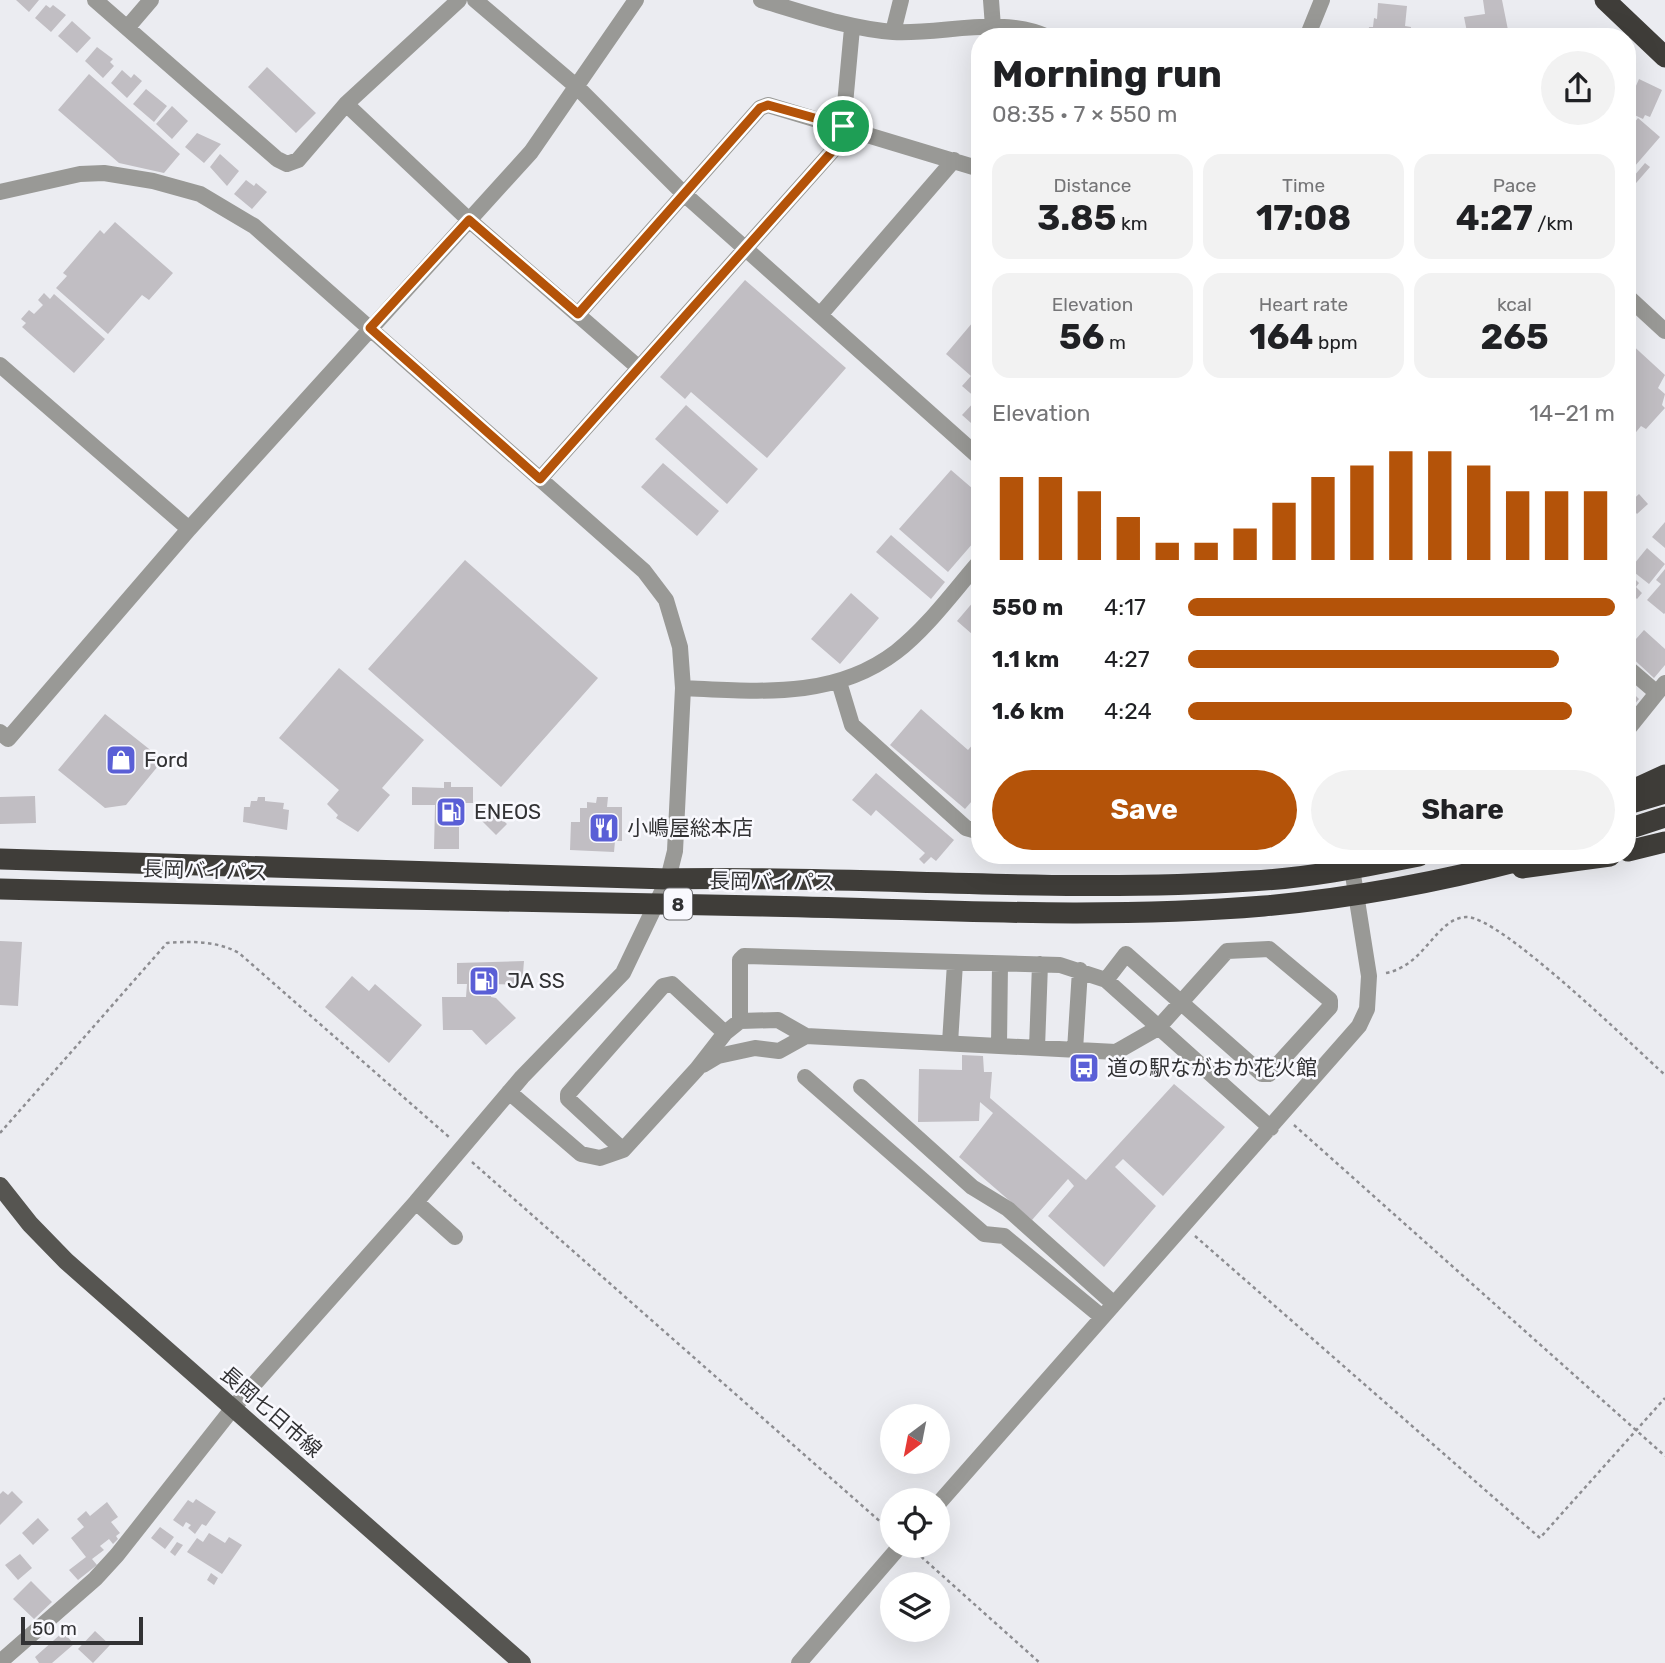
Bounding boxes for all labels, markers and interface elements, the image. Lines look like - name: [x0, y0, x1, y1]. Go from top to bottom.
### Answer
- text: Morning run: [992, 51, 1222, 97]
- button: share: [1541, 51, 1615, 125]
- pin: [813, 96, 873, 156]
- text: 08:35 · 7 × 550 m: [992, 100, 1177, 128]
- icon: arrive: [824, 107, 862, 145]
- text: Distance: [1054, 174, 1131, 197]
- text: Time: [1282, 174, 1325, 197]
- text: Pace: [1493, 174, 1536, 197]
- text: 3.85: [1037, 197, 1116, 239]
- text: 17:08: [1256, 197, 1351, 239]
- text: 4:27: [1456, 197, 1533, 239]
- text: km: [1116, 212, 1148, 235]
- text: /km: [1533, 212, 1573, 235]
- text: Elevation: [1052, 293, 1133, 316]
- text: Heart rate: [1259, 293, 1348, 316]
- text: kcal: [1497, 293, 1532, 316]
- text: 56: [1059, 316, 1104, 358]
- text: 164: [1249, 316, 1313, 358]
- text: 265: [1480, 316, 1549, 358]
- text: m: [1104, 331, 1126, 354]
- text: bpm: [1313, 331, 1358, 354]
- text: Elevation: [992, 399, 1091, 427]
- text: 14–21 m: [1529, 399, 1615, 427]
- text: 550 m: [992, 593, 1063, 621]
- text: 4:17: [1104, 593, 1146, 621]
- text: 1.1 km: [992, 645, 1059, 673]
- text: 4:27: [1104, 645, 1149, 673]
- text: 1.6 km: [992, 697, 1064, 725]
- text: 4:24: [1104, 697, 1152, 725]
- shop icon: Ford: [104, 743, 138, 777]
- place label: Ford: [144, 747, 188, 772]
- button: Save: [992, 770, 1297, 850]
- button: Share: [1311, 770, 1615, 850]
- fuel station icon: ENEOS: [434, 795, 468, 829]
- place label: ENEOS: [474, 799, 541, 824]
- restaurant icon: 小嶋屋総本店: [587, 811, 621, 845]
- place label: 小嶋屋総本店: [627, 815, 753, 840]
- street label: 長岡バイパス: [142, 856, 268, 885]
- street label: 長岡バイパス: [709, 868, 835, 895]
- road number: 8: [664, 888, 692, 920]
- fuel station icon: JA SS: [467, 964, 501, 998]
- place label: JA SS: [507, 968, 565, 993]
- bus stop icon: 道の駅ながおか花火館: [1067, 1051, 1101, 1085]
- place label: 道の駅ながおか花火館: [1107, 1055, 1317, 1080]
- street label: 長岡七日市線: [216, 1361, 327, 1462]
- north arrow: [880, 1404, 950, 1474]
- map controls: [880, 1404, 950, 1642]
- button: locate: [880, 1488, 950, 1558]
- button: layers: [880, 1572, 950, 1642]
- scale bar: [21, 1614, 144, 1646]
- text: 50 m: [32, 1617, 77, 1640]

